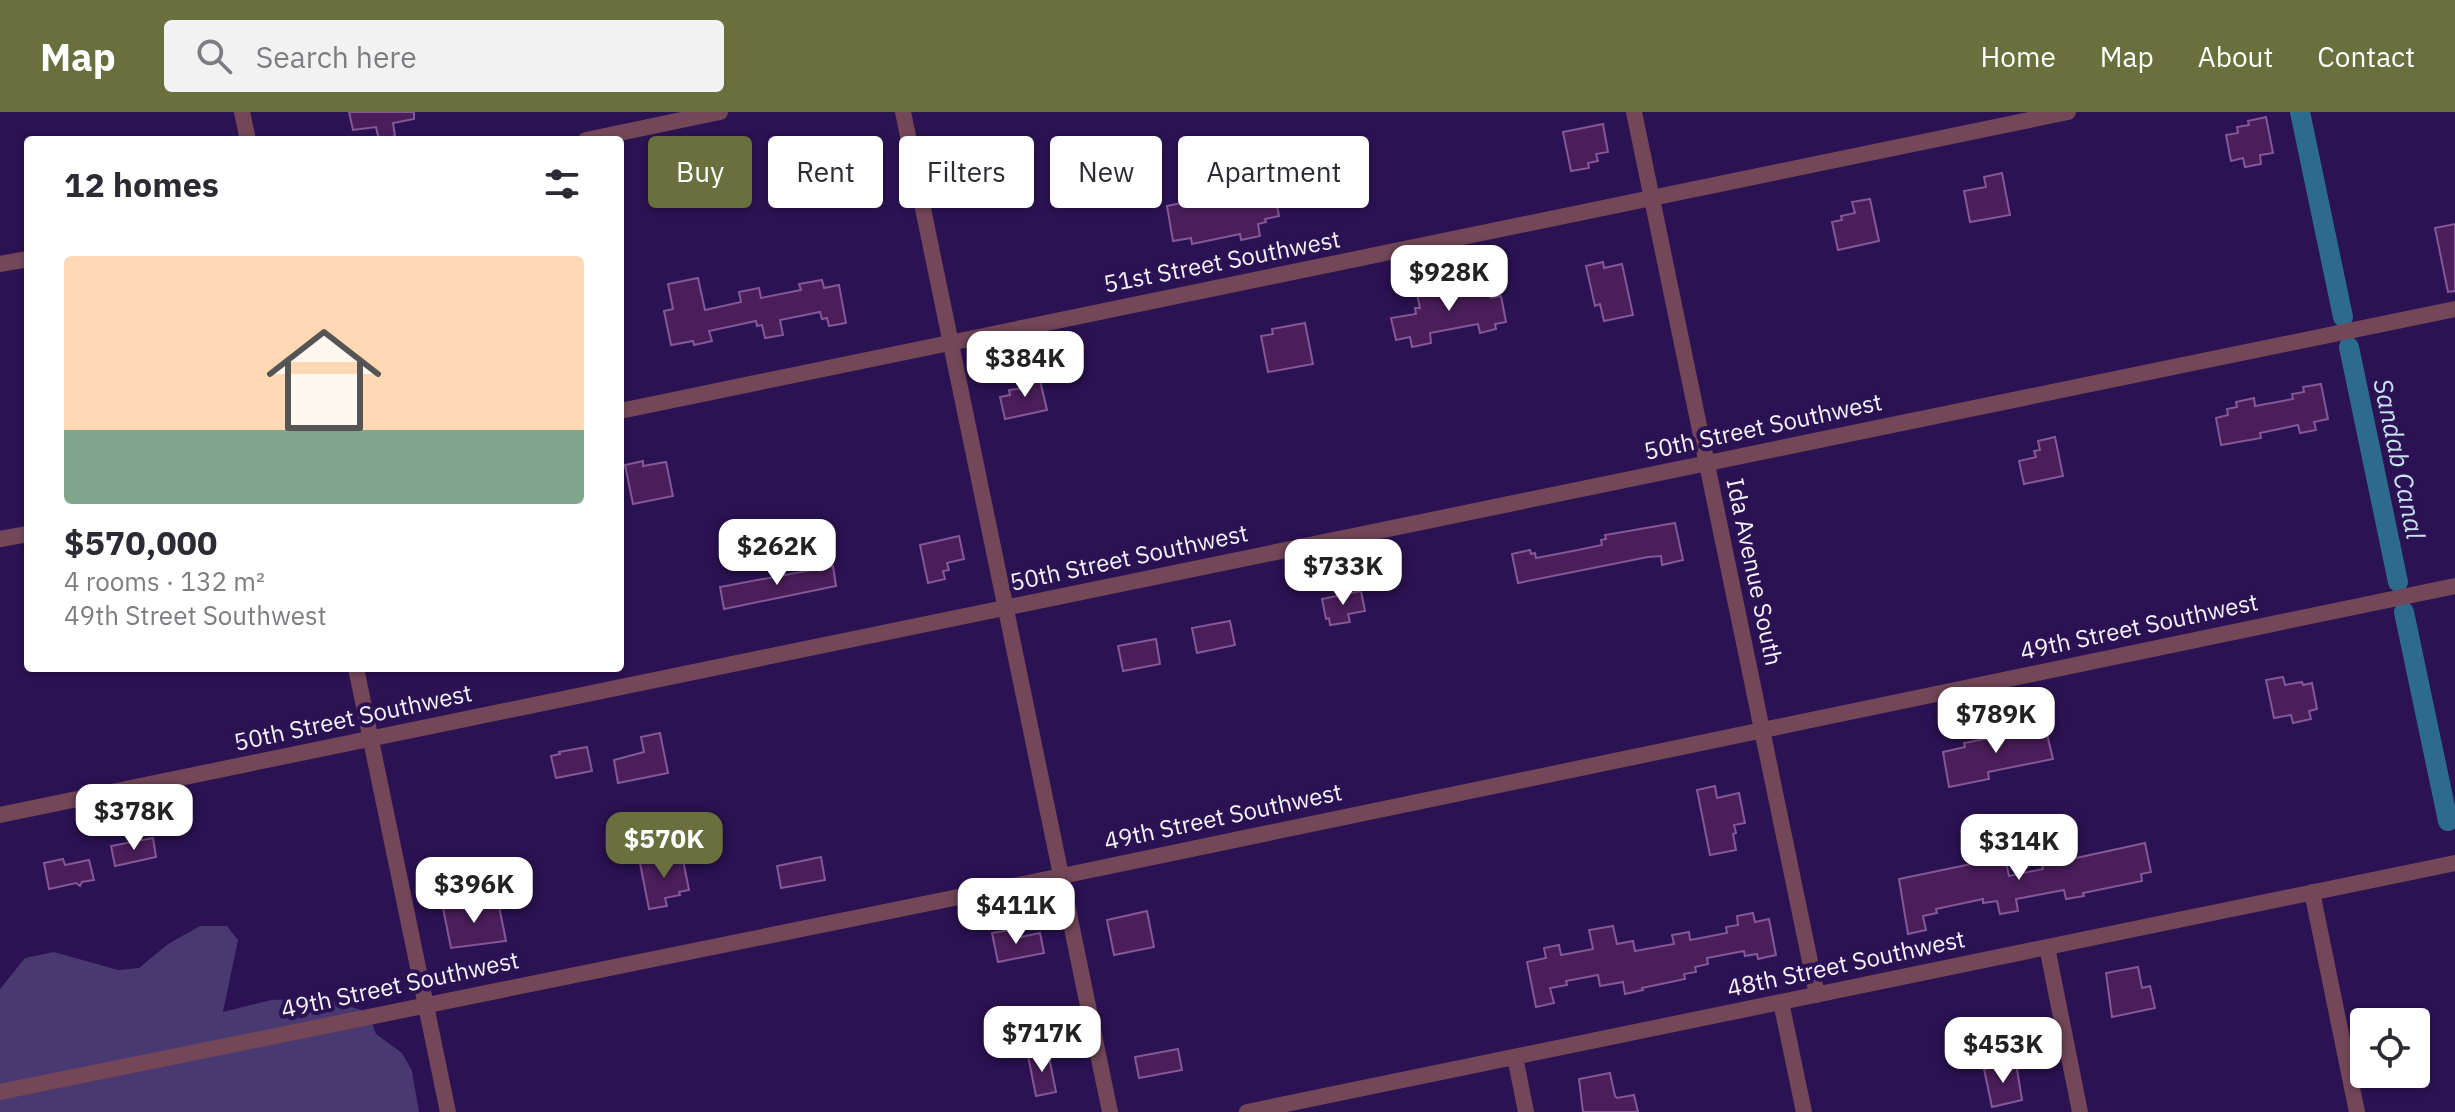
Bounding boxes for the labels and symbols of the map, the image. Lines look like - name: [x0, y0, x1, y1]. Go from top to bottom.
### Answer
- street label: 51st Street Southwest: [1101, 222, 1343, 300]
- pin: $928K: [1393, 245, 1505, 313]
- pin: $384K: [969, 331, 1081, 399]
- water label: Sandab Canal: [2366, 375, 2434, 542]
- street label: 50th Street Southwest: [1641, 385, 1885, 467]
- street label: Ida Avenue South: [1719, 475, 1790, 668]
- street label: 50th Street Southwest: [1007, 516, 1251, 598]
- pin: $262K: [721, 519, 833, 587]
- pin: $733K: [1287, 539, 1399, 607]
- street label: 49th Street Southwest: [2017, 585, 2261, 667]
- street label: 50th Street Southwest: [231, 676, 475, 758]
- pin: $789K: [1940, 687, 2052, 755]
- street label: 49th Street Southwest: [1101, 775, 1345, 857]
- pin: $378K: [78, 784, 190, 852]
- pin: $570K: [608, 812, 720, 880]
- pin: $314K: [1963, 814, 2075, 882]
- pin: $396K: [418, 857, 530, 925]
- pin: $411K: [960, 878, 1072, 946]
- street label: 48th Street Southwest: [1724, 922, 1968, 1004]
- street label: 49th Street Southwest: [278, 943, 522, 1025]
- pin: $717K: [986, 1006, 1098, 1074]
- pin: $453K: [1947, 1017, 2059, 1085]

